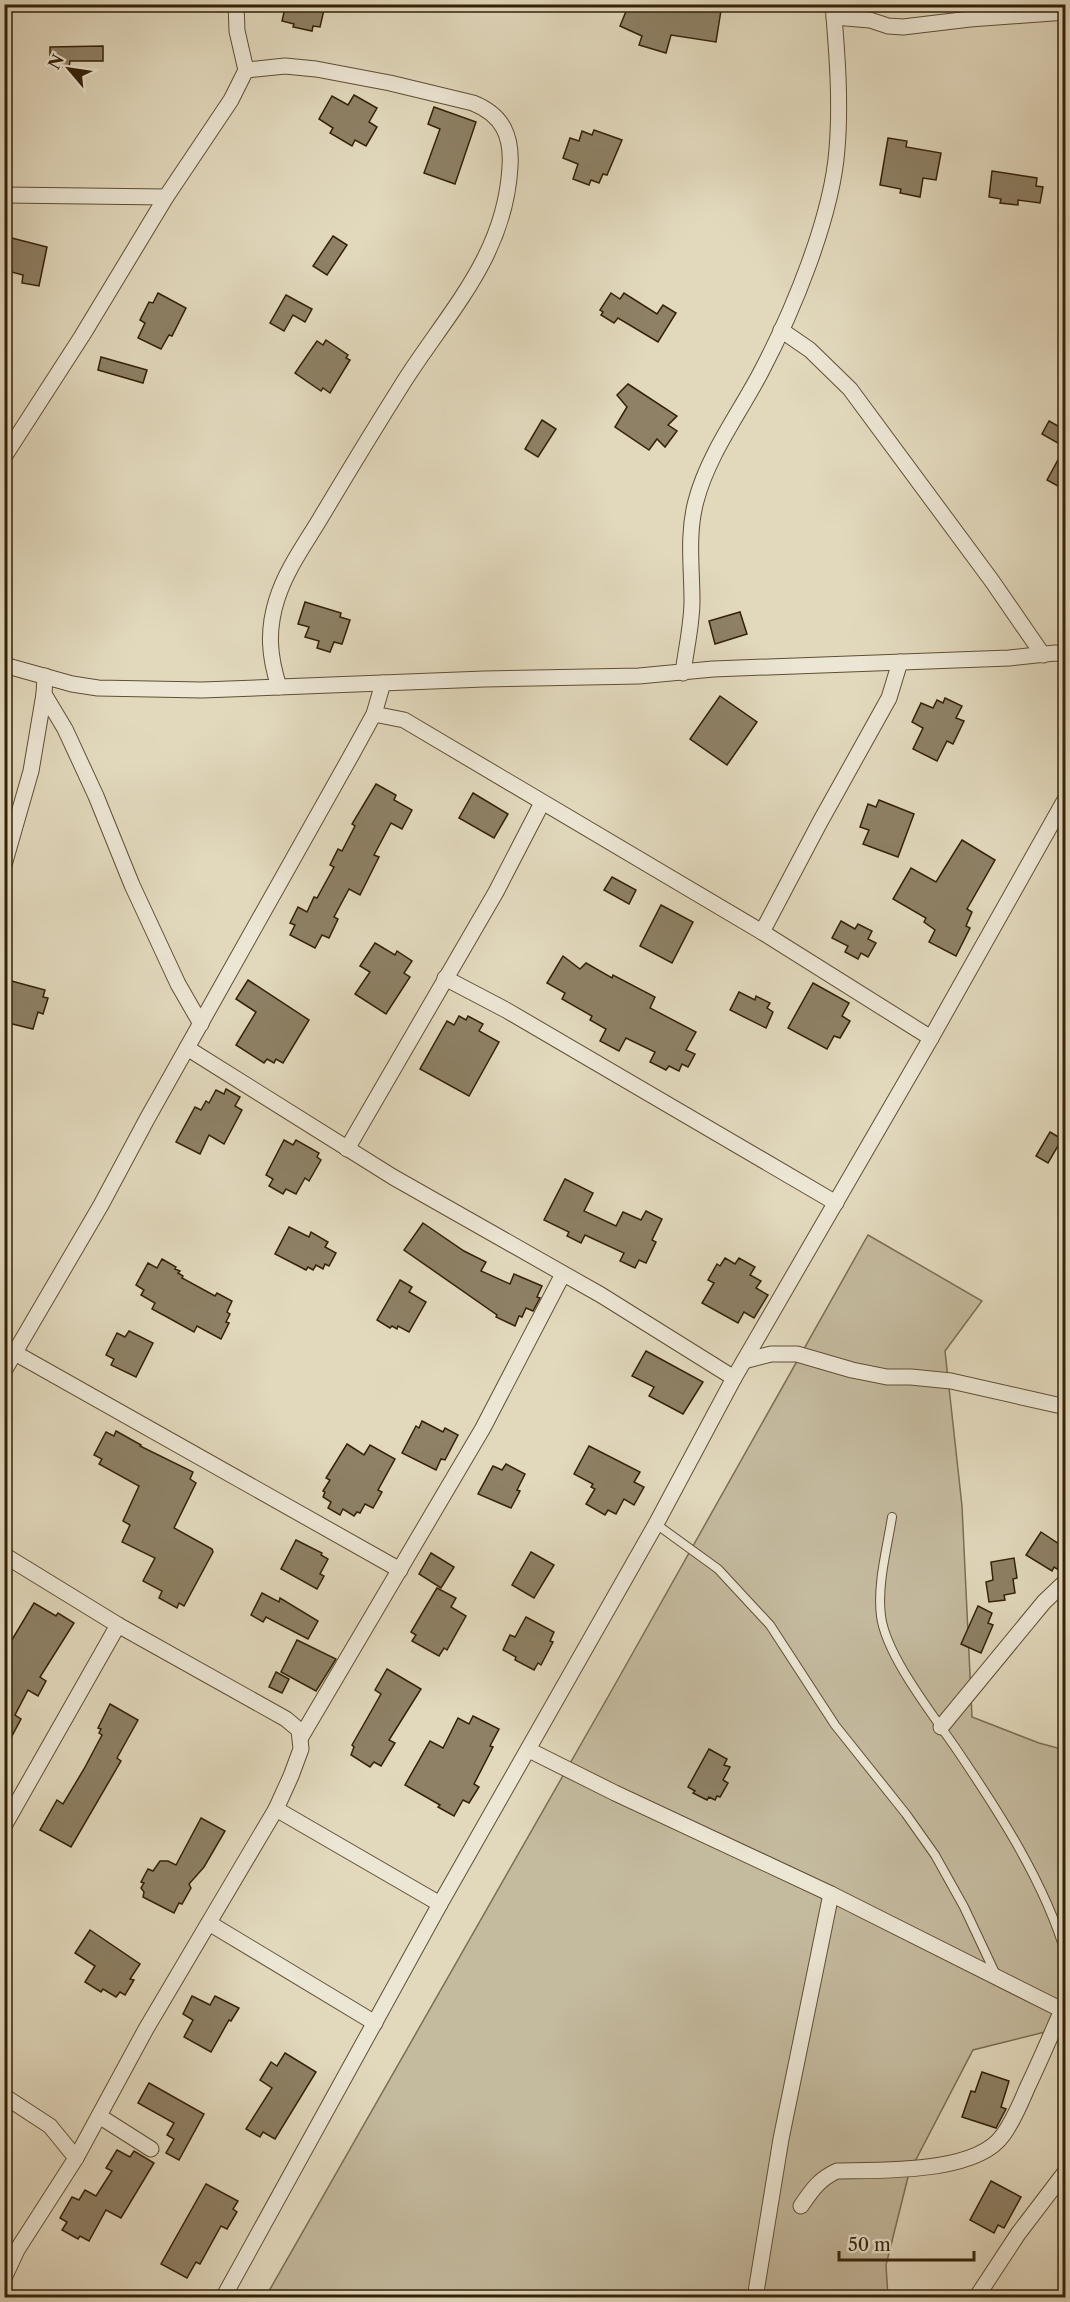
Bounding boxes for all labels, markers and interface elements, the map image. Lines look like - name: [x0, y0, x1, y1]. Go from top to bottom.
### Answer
- north arrow: [39, 39, 99, 99]
- text: N: [44, 51, 68, 73]
- scale bar: [839, 2224, 974, 2262]
- text: 50 m: [848, 2234, 891, 2256]

